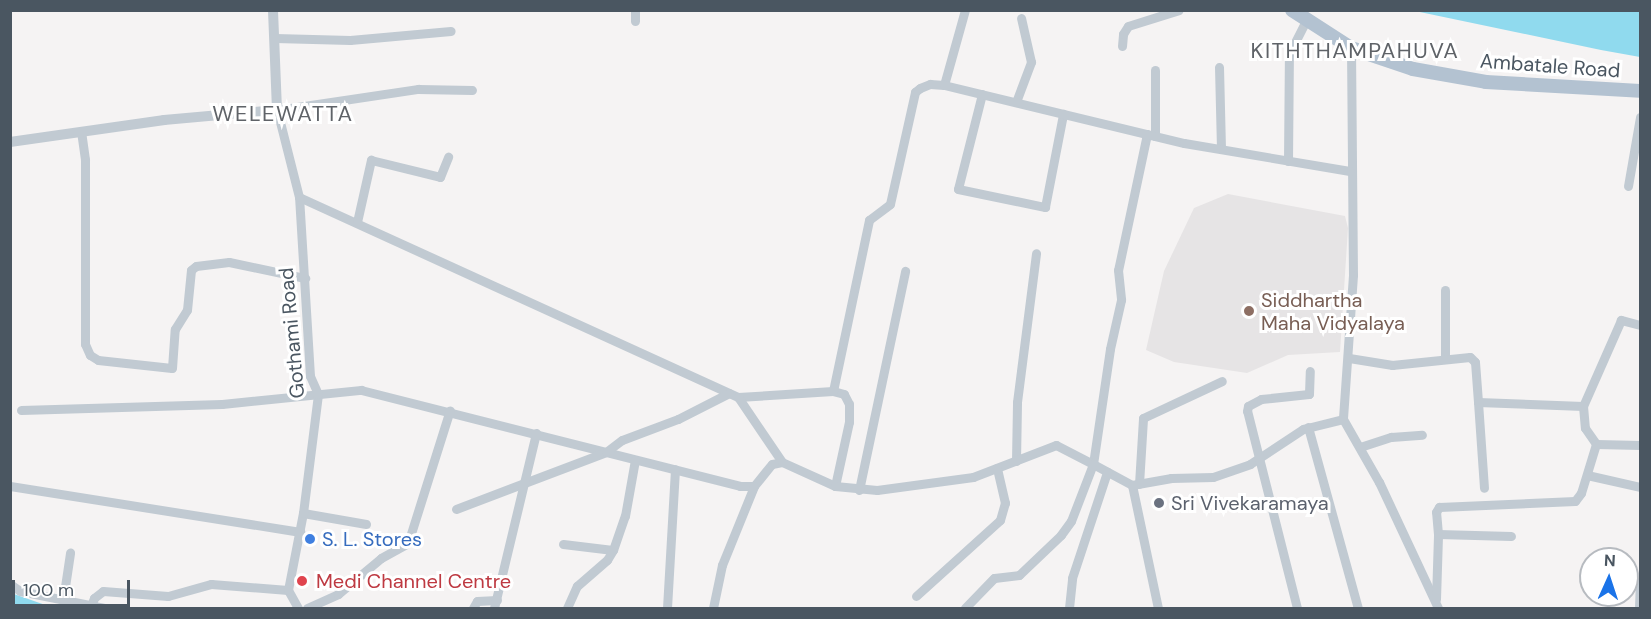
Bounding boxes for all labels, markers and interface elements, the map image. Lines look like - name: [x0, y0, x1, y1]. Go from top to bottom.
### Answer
- district label: KITHTHAMPAHUVA: [1251, 38, 1459, 64]
- street label: Ambatale Road: [1479, 49, 1621, 83]
- district label: WELEWATTA: [212, 101, 354, 127]
- street label: Gothami Road: [274, 267, 310, 399]
- place label: Siddhartha Maha Vidyalaya: [1261, 288, 1405, 335]
- marker: Siddhartha Maha Vidyalaya: [1242, 304, 1256, 318]
- place label: Sri Vivekaramaya: [1171, 491, 1329, 515]
- marker: Sri Vivekaramaya: [1152, 496, 1166, 510]
- place label: S. L. Stores: [322, 527, 422, 551]
- marker: S. L. Stores: [303, 532, 317, 546]
- north arrow: [1579, 547, 1639, 607]
- text: N: [1603, 550, 1616, 571]
- scale bar: [15, 568, 134, 606]
- place label: Medi Channel Centre: [316, 569, 511, 593]
- marker: Medi Channel Centre: [293, 572, 311, 590]
- text: 100 m: [23, 578, 74, 602]

